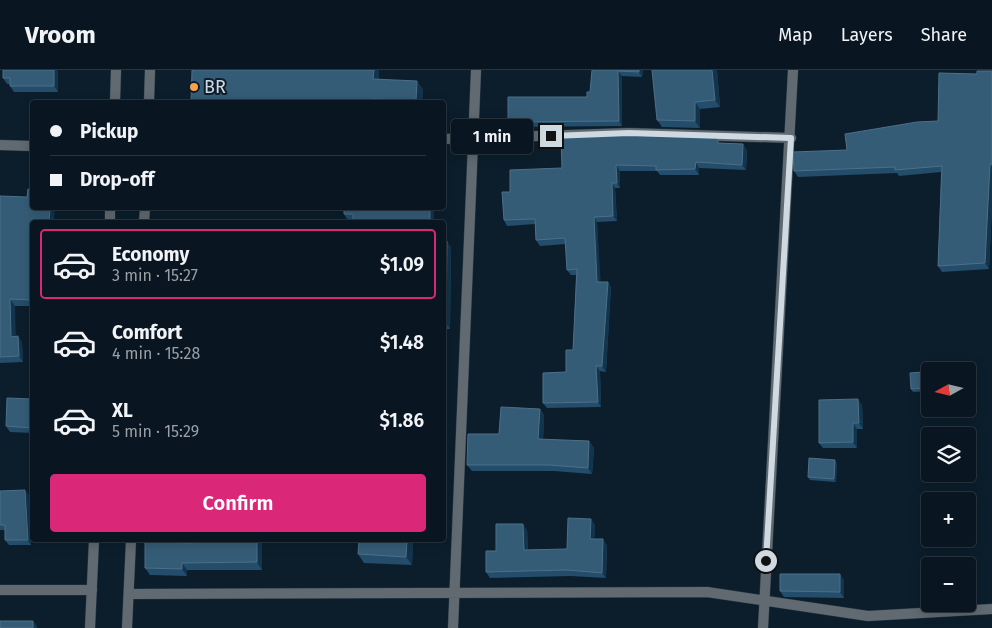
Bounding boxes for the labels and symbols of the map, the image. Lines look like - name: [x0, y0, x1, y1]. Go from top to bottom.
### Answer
- place label: BR: [204, 76, 226, 98]
- marker: BR: [188, 81, 200, 93]
- callout: 1 min: [451, 118, 534, 154]
- route end: [540, 125, 562, 147]
- north arrow: [921, 362, 976, 418]
- route start: [755, 550, 777, 572]

